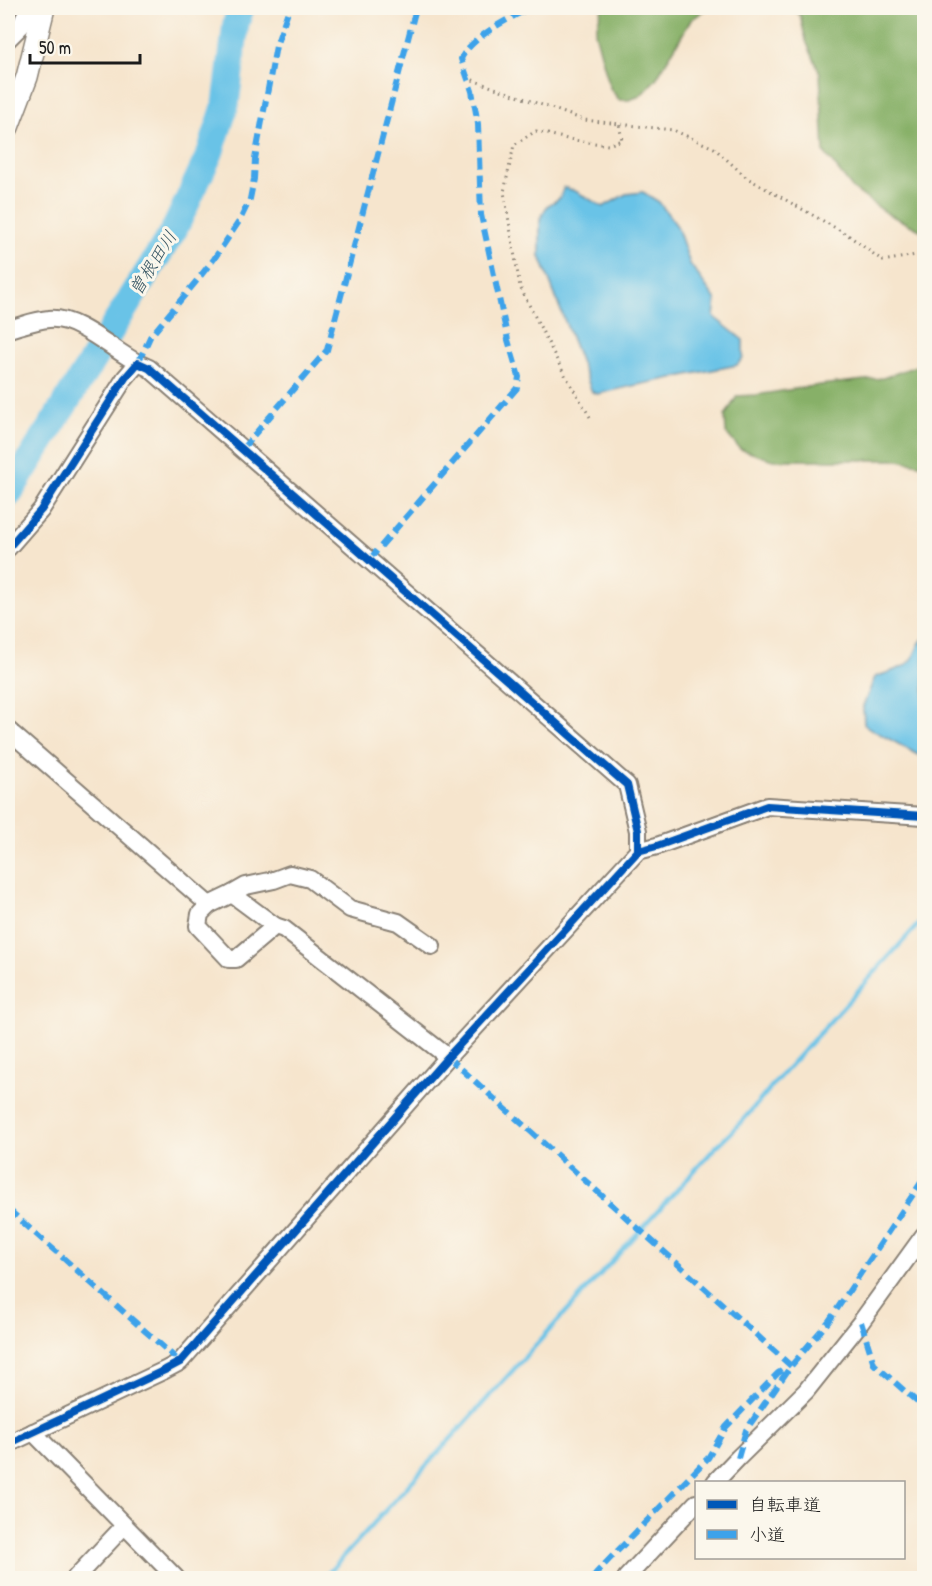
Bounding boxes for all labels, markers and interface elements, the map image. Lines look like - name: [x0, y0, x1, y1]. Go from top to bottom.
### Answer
- scale bar: [30, 27, 140, 65]
- text: 50 m: [39, 35, 71, 60]
- water label: 曽根田川: [123, 226, 182, 300]
- legend: [695, 1481, 905, 1559]
- text: 自転車道: [749, 1492, 821, 1517]
- text: 小道: [749, 1522, 785, 1547]

